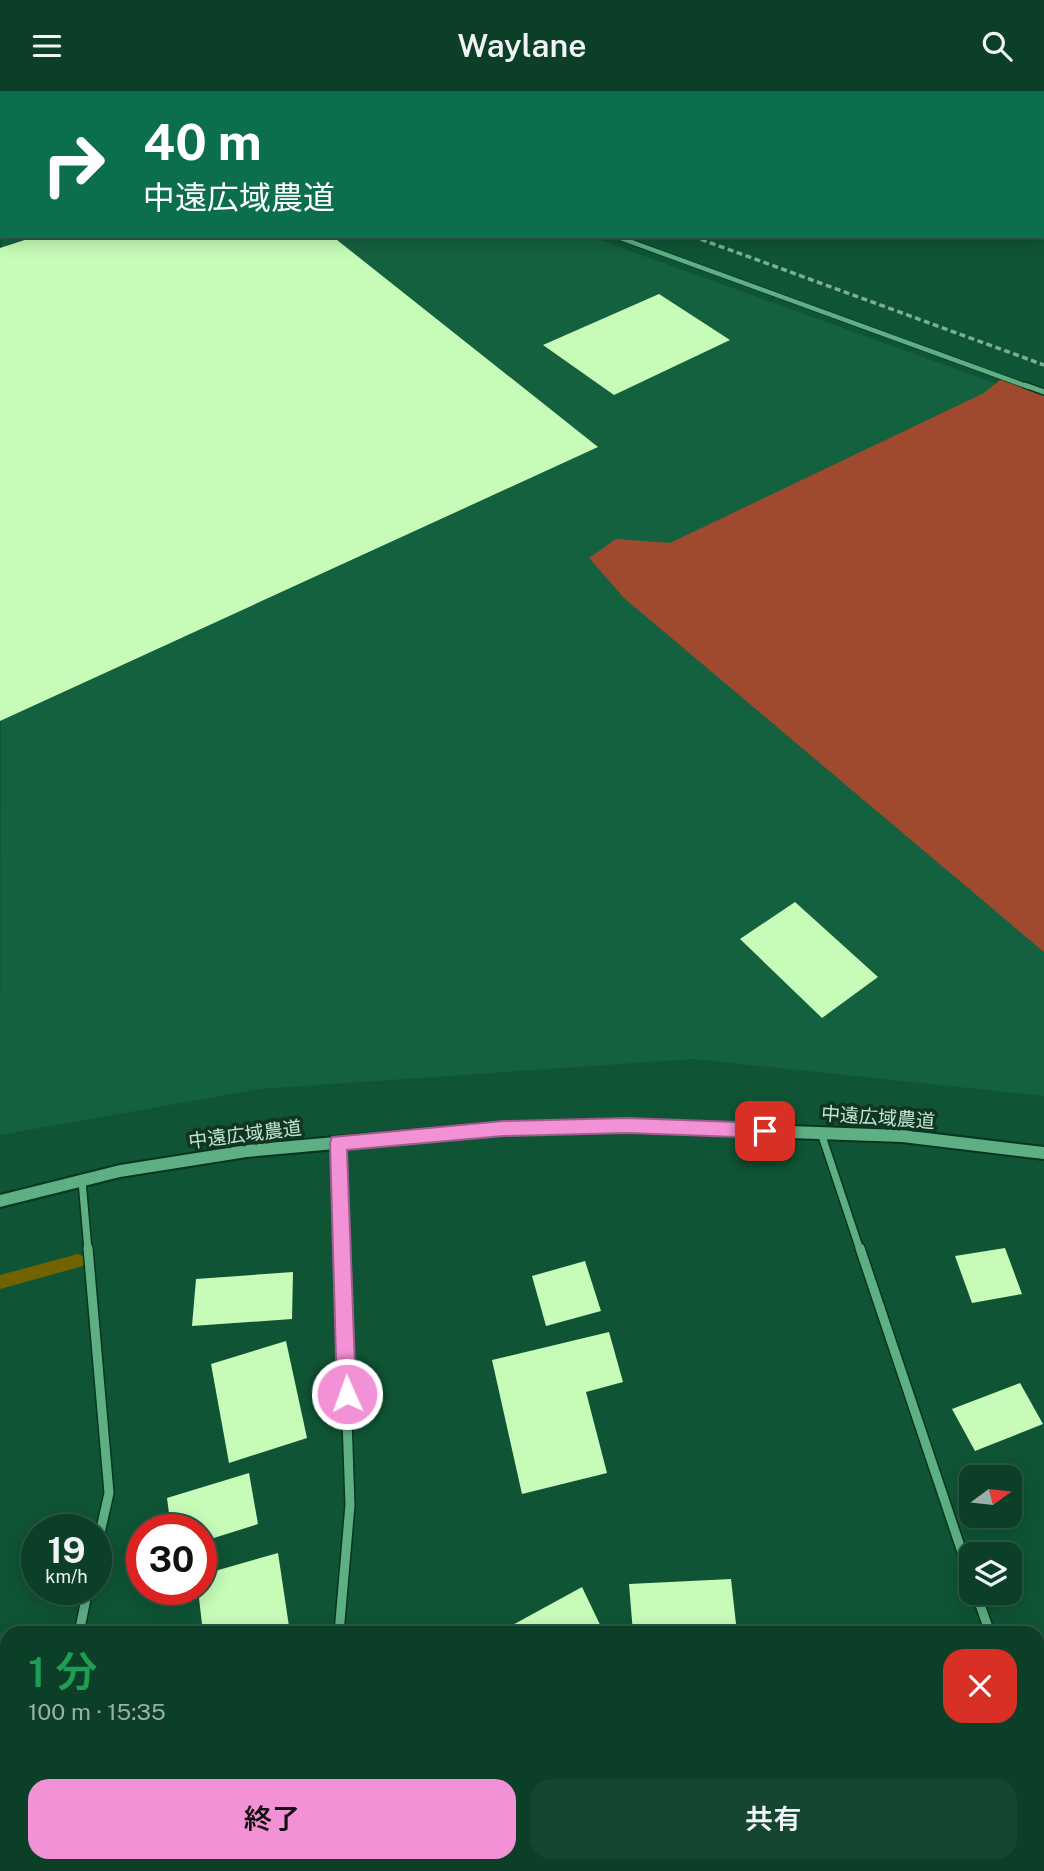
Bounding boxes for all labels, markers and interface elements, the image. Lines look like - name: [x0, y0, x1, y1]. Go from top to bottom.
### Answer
- icon: menu: [28, 27, 66, 65]
- text: Waylane: [457, 27, 587, 64]
- icon: search: [978, 27, 1016, 65]
- text: 40 m: [143, 113, 262, 171]
- icon: right: [28, 119, 119, 210]
- text: 中遠広域農道: [143, 179, 335, 216]
- pin: [735, 1101, 795, 1161]
- street label: 中遠広域農道: [820, 1102, 936, 1132]
- icon: arrive: [746, 1112, 784, 1150]
- street label: 中遠広域農道: [187, 1116, 303, 1152]
- position arrow: [310, 1357, 384, 1431]
- north arrow: [959, 1465, 1022, 1528]
- map controls: [959, 1465, 1022, 1605]
- speed limit sign: 30: [126, 1514, 217, 1605]
- text: 19: [47, 1530, 86, 1571]
- button: layers: [959, 1542, 1022, 1605]
- text: km/h: [45, 1566, 88, 1587]
- text: 1 分: [28, 1647, 97, 1696]
- button: close: [943, 1649, 1017, 1723]
- text: 100 m · 15:35: [28, 1698, 166, 1725]
- button: 終了: [28, 1779, 516, 1859]
- button: 共有: [530, 1779, 1017, 1859]

